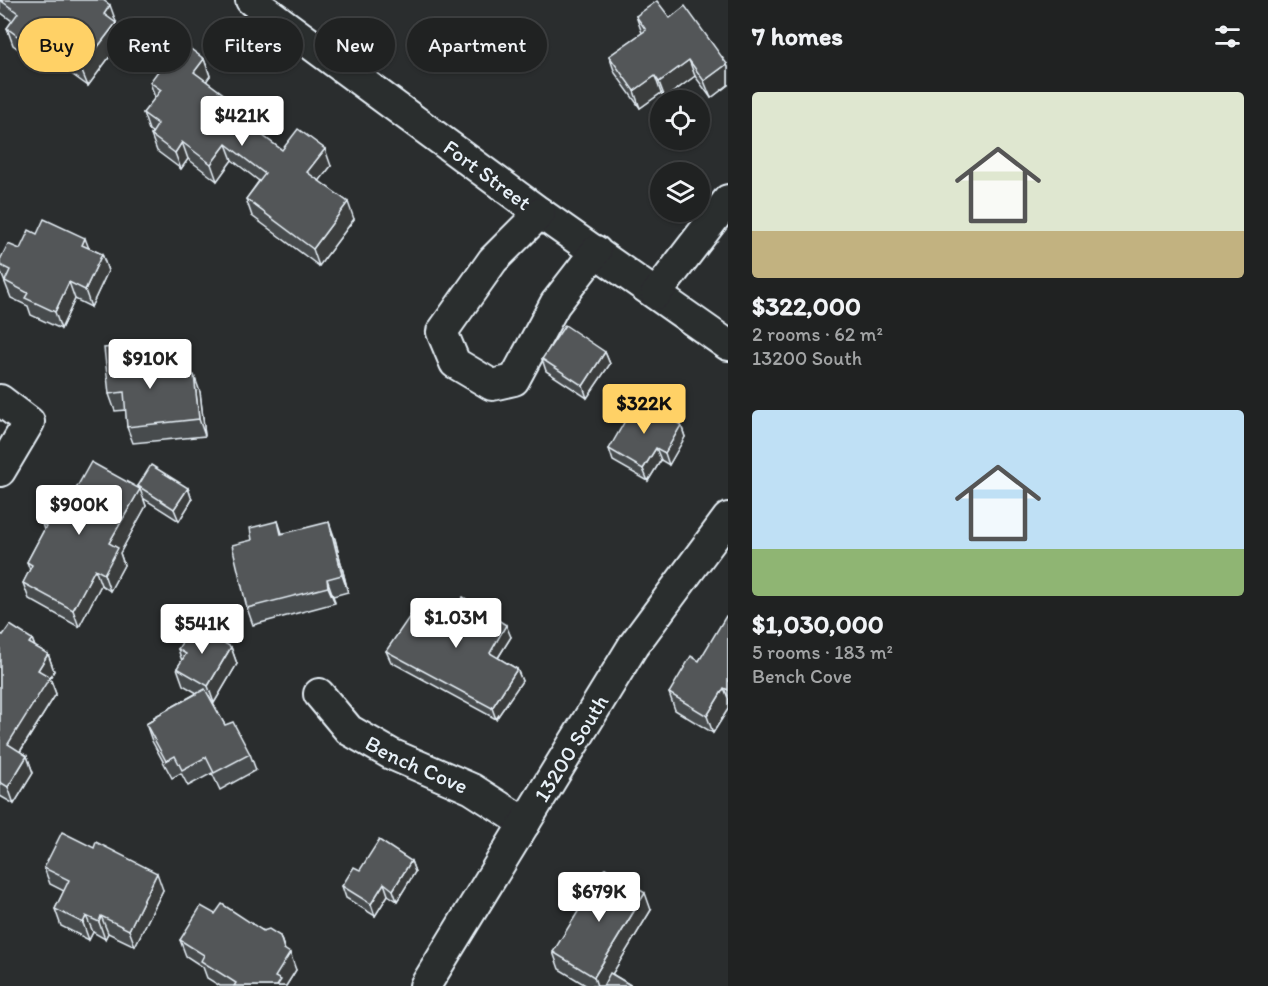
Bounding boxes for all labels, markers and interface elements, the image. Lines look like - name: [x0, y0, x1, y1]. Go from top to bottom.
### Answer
- chip: Buy: [18, 18, 95, 72]
- chip: Rent: [107, 18, 191, 72]
- chip: Filters: [203, 18, 303, 72]
- chip: New: [315, 18, 395, 72]
- chip: Apartment: [407, 18, 547, 72]
- text: 7 homes: [752, 20, 843, 52]
- icon: filters: [1211, 20, 1244, 53]
- map controls: [650, 90, 710, 222]
- button: locate: [650, 90, 710, 150]
- pin: $421K: [200, 96, 284, 147]
- text: $421K: [215, 103, 269, 127]
- icon: home: [944, 131, 1052, 239]
- street label: Fort Street: [438, 133, 537, 216]
- button: layers: [650, 162, 710, 222]
- text: $322,000: [752, 290, 861, 322]
- text: 2 rooms · 62 m²: [752, 322, 883, 346]
- pin: $910K: [108, 339, 192, 390]
- text: $910K: [123, 346, 177, 370]
- text: 13200 South: [752, 346, 862, 370]
- pin: $322K: [602, 384, 686, 435]
- text: $322K: [617, 391, 671, 415]
- icon: home: [944, 449, 1052, 557]
- pin: $900K: [37, 485, 121, 536]
- text: $900K: [50, 492, 108, 516]
- pin: $1.03M: [407, 598, 505, 649]
- pin: $541K: [160, 604, 244, 655]
- text: $1.03M: [424, 605, 488, 629]
- text: $1,030,000: [752, 608, 884, 640]
- text: $541K: [175, 611, 229, 635]
- text: 5 rooms · 183 m²: [752, 640, 893, 664]
- text: Bench Cove: [752, 664, 852, 688]
- street label: 13200 South: [527, 689, 614, 807]
- street label: Bench Cove: [361, 729, 472, 799]
- pin: $679K: [557, 872, 641, 923]
- text: $679K: [572, 879, 626, 903]

